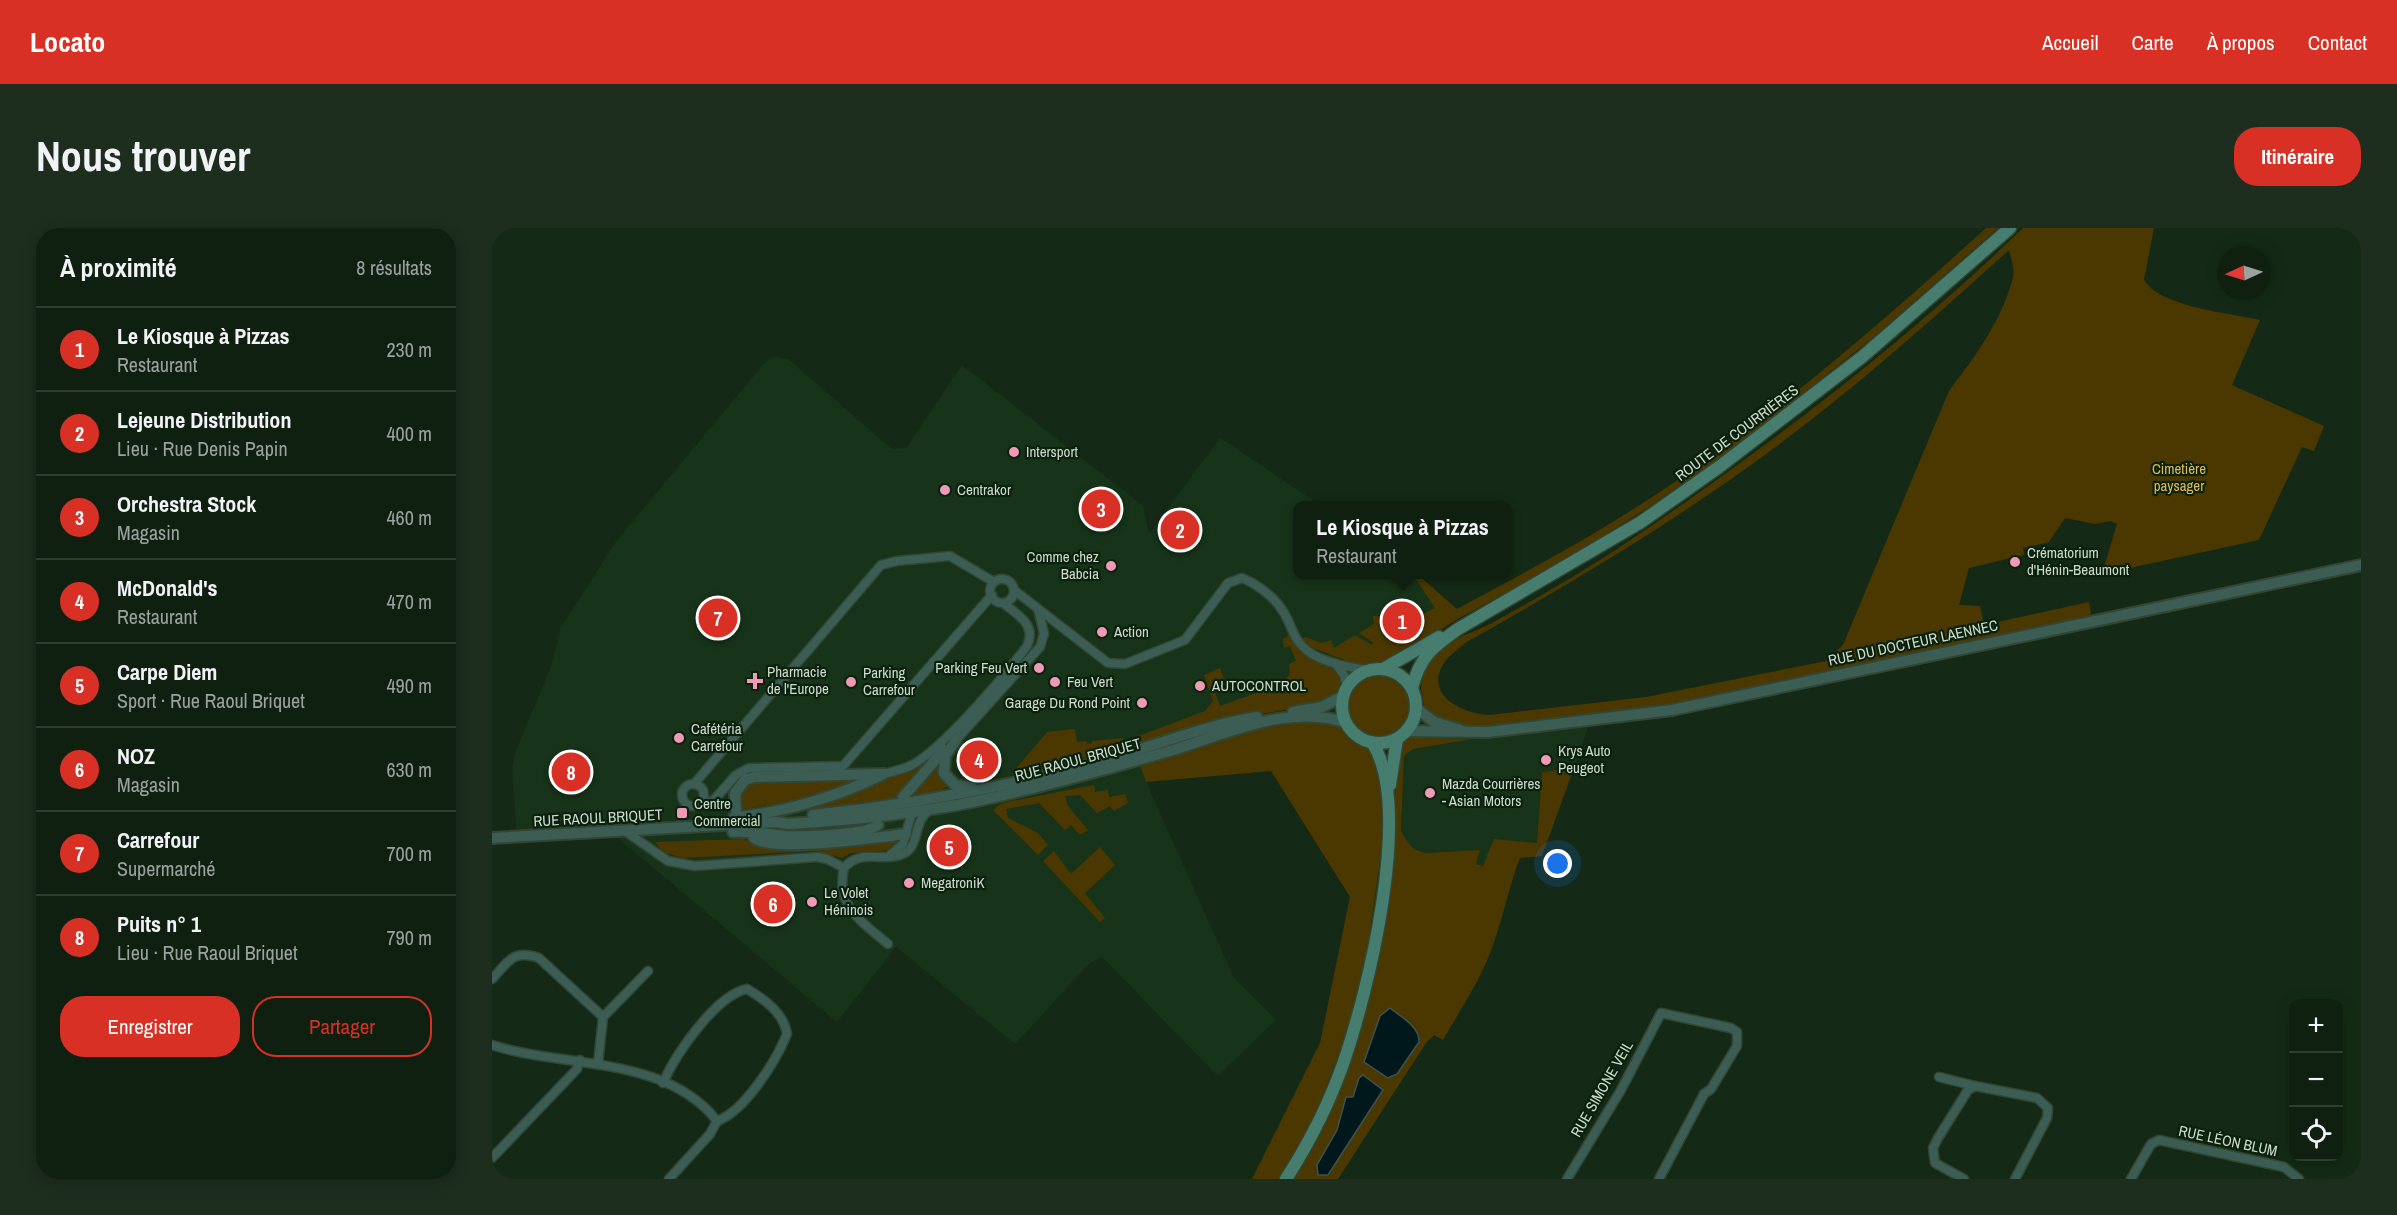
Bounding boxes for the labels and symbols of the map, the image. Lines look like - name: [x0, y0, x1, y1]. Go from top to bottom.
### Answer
- north arrow: [2217, 246, 2271, 300]
- street label: ROUTE DE COURRIÈRES: [1671, 379, 1803, 486]
- place label: Intersport: [1026, 441, 1079, 462]
- marker: Intersport: [1007, 445, 1021, 459]
- park label: Cimetière paysager: [2152, 458, 2206, 496]
- place label: Centrakor: [957, 479, 1011, 500]
- marker: Centrakor: [938, 483, 952, 497]
- pin: 3: [1082, 486, 1120, 532]
- pin: 2: [1160, 508, 1200, 552]
- place label: Crématorium d'Hénin-Beaumont: [2027, 542, 2130, 580]
- place label: Comme chez Babcia: [1027, 546, 1099, 584]
- marker: Crématorium d'Hénin-Beaumont: [2008, 555, 2022, 569]
- marker: Comme chez Babcia: [1104, 559, 1118, 573]
- pin: 7: [698, 596, 738, 640]
- pin: 1: [1382, 598, 1422, 644]
- street label: RUE DU DOCTEUR LAENNEC: [1826, 614, 2000, 671]
- place label: Action: [1113, 621, 1149, 642]
- marker: Action: [1095, 625, 1109, 639]
- place label: Parking Feu Vert: [935, 657, 1028, 678]
- place label: Pharmacie de l'Europe: [767, 661, 829, 699]
- marker: Parking Feu Vert: [1032, 661, 1046, 675]
- place label: Parking Carrefour: [863, 662, 915, 700]
- place label: Feu Vert: [1067, 671, 1113, 692]
- marker: Pharmacie de l'Europe: [748, 674, 762, 688]
- marker: Parking Carrefour: [844, 675, 858, 689]
- marker: Feu Vert: [1048, 675, 1062, 689]
- place label: AUTOCONTROL: [1211, 675, 1306, 696]
- marker: AUTOCONTROL: [1193, 679, 1207, 693]
- place label: Garage Du Rond Point: [1005, 692, 1131, 713]
- marker: Garage Du Rond Point: [1135, 696, 1149, 710]
- place label: Cafétéria Carrefour: [691, 718, 743, 756]
- marker: Cafétéria Carrefour: [672, 731, 686, 745]
- street label: RUE RAOUL BRIQUET: [1013, 733, 1144, 786]
- pin: 4: [960, 738, 998, 782]
- place label: Krys Auto Peugeot: [1558, 740, 1611, 778]
- pin: 8: [552, 750, 590, 794]
- marker: Krys Auto Peugeot: [1539, 753, 1553, 767]
- place label: Mazda Courrières - Asian Motors: [1442, 773, 1540, 811]
- marker: Mazda Courrières - Asian Motors: [1423, 786, 1437, 800]
- place label: Centre Commercial: [694, 793, 760, 831]
- street label: RUE RAOUL BRIQUET: [533, 804, 664, 831]
- marker: Centre Commercial: [675, 806, 689, 820]
- pin: 5: [930, 824, 968, 870]
- your location: [1543, 849, 1572, 878]
- place label: MegatroniK: [921, 872, 985, 893]
- marker: MegatroniK: [902, 876, 916, 890]
- pin: 6: [754, 882, 792, 926]
- place label: Le Volet Héninois: [824, 882, 873, 920]
- marker: Le Volet Héninois: [805, 895, 819, 909]
- street label: RUE SIMONE VEIL: [1565, 1037, 1638, 1141]
- street label: RUE LÉON BLUM: [2177, 1120, 2279, 1161]

